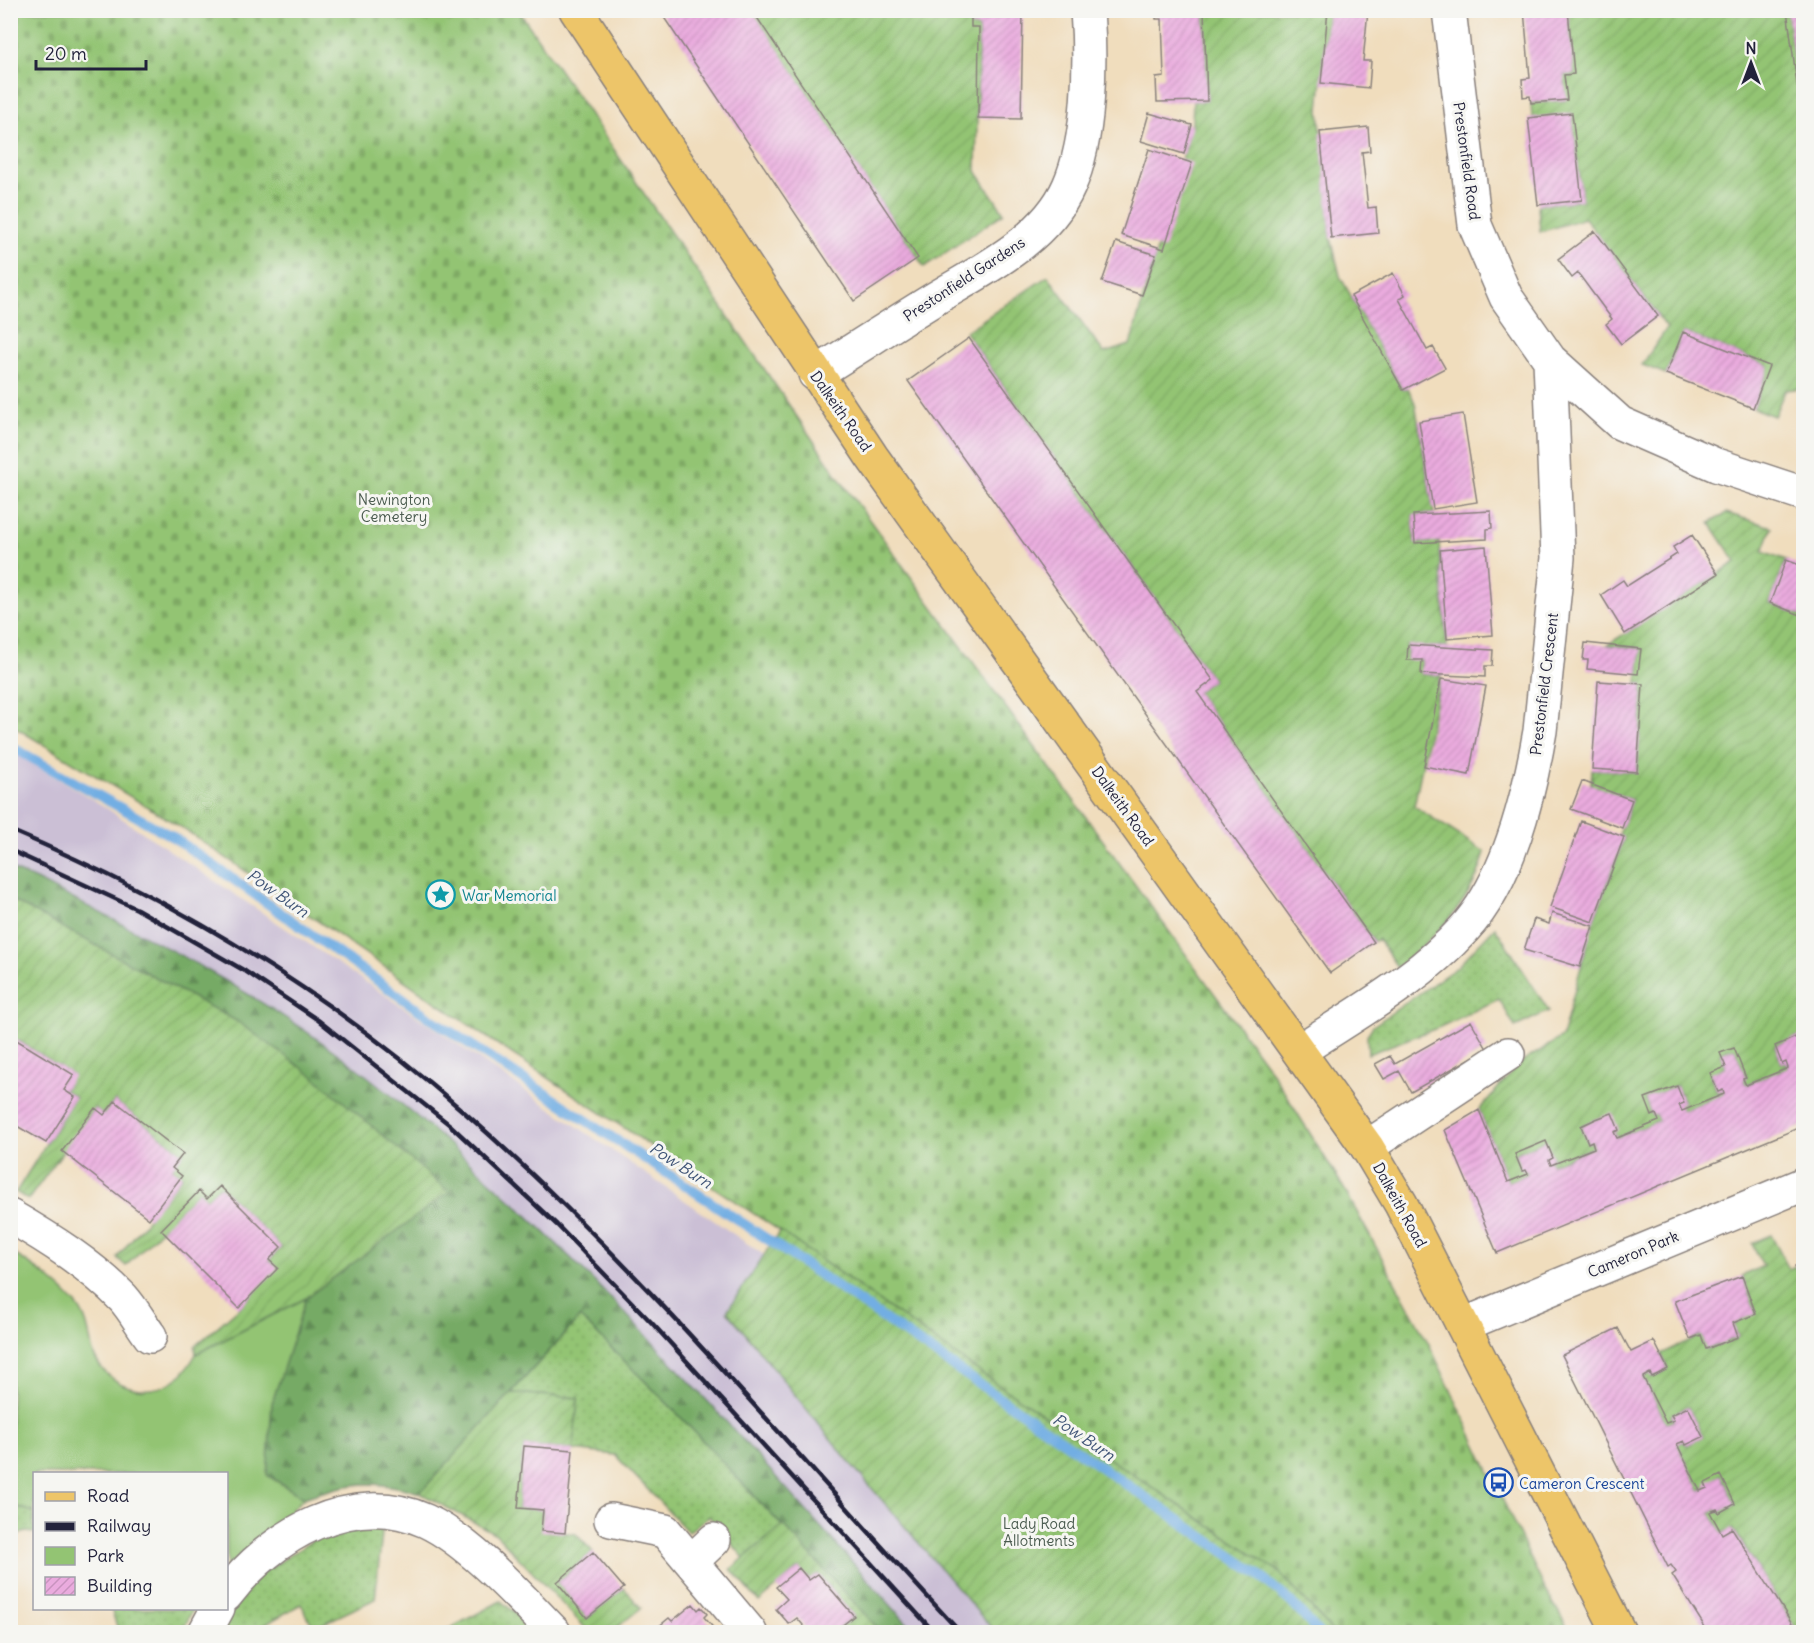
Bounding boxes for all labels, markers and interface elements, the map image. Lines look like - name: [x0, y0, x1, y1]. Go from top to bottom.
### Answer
- scale bar: [36, 33, 146, 71]
- north arrow: [1721, 33, 1781, 93]
- text: N: [1745, 38, 1757, 58]
- text: 20 m: [45, 42, 87, 65]
- street label: Prestonfield Road: [1449, 101, 1485, 221]
- street label: Prestonfield Gardens: [899, 232, 1029, 325]
- street label: Dalkeith Road: [806, 367, 876, 455]
- park label: Newington Cemetery: [358, 490, 431, 526]
- street label: Prestonfield Crescent: [1526, 612, 1562, 756]
- street label: Dalkeith Road: [1088, 762, 1158, 850]
- water label: Pow Burn: [243, 865, 313, 922]
- place icon: War Memorial: [425, 879, 457, 911]
- place label: War Memorial: [462, 886, 557, 905]
- water label: Pow Burn: [646, 1137, 717, 1193]
- street label: Dalkeith Road: [1369, 1159, 1431, 1251]
- street label: Cameron Park: [1585, 1226, 1682, 1282]
- water label: Pow Burn: [1049, 1409, 1119, 1465]
- bus stop icon: Cameron Crescent: [1482, 1467, 1514, 1499]
- legend: [33, 1472, 228, 1610]
- place label: Cameron Crescent: [1519, 1474, 1645, 1493]
- text: Road: [87, 1484, 130, 1507]
- text: Railway: [87, 1514, 151, 1537]
- park label: Lady Road Allotments: [1003, 1514, 1075, 1550]
- text: Park: [87, 1544, 124, 1567]
- text: Building: [87, 1574, 152, 1597]

